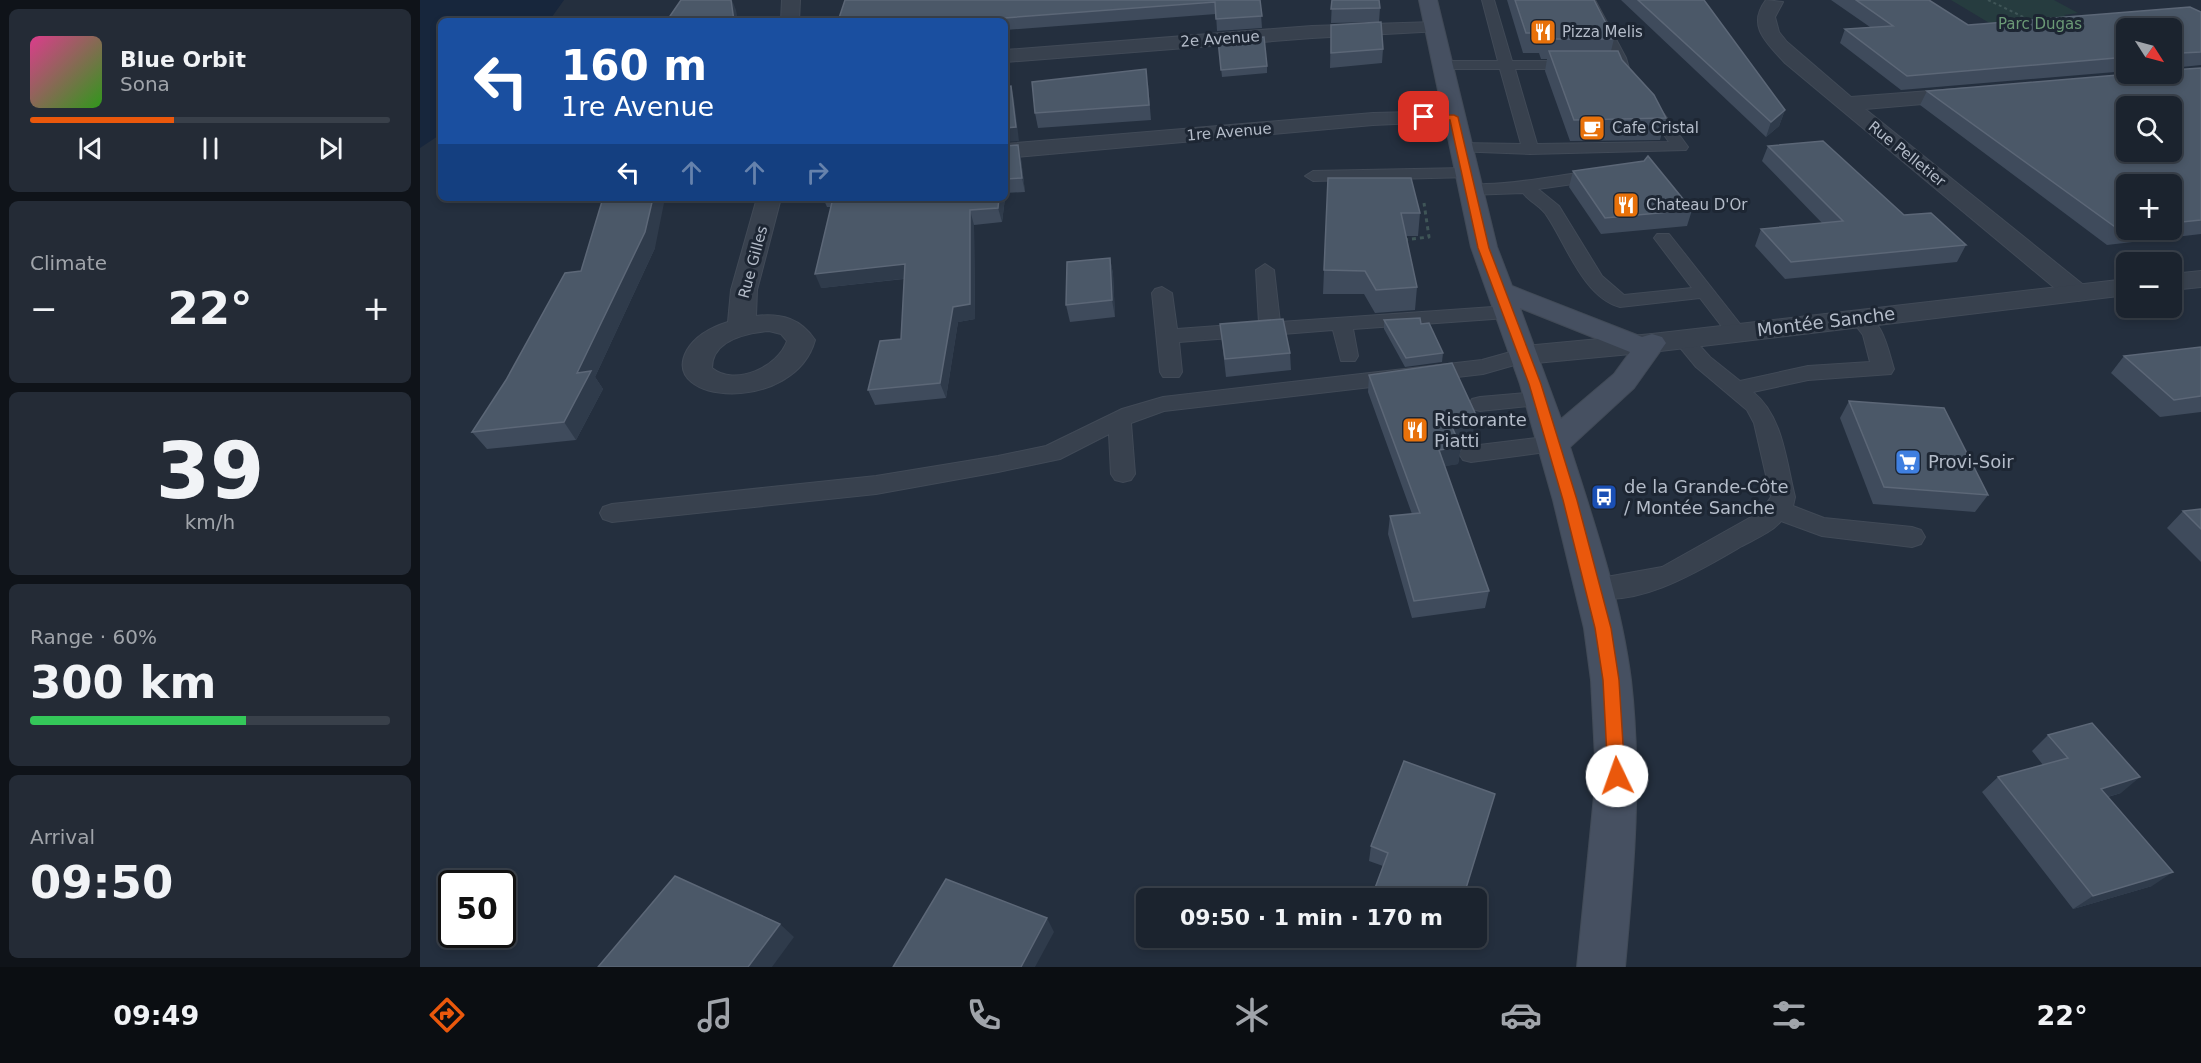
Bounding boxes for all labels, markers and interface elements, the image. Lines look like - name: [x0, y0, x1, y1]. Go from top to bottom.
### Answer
- park label: Parc Dugas: [1998, 15, 2082, 33]
- restaurant icon: Pizza Melis: [1528, 17, 1558, 47]
- north arrow: [2116, 18, 2182, 84]
- map controls: [2116, 18, 2182, 318]
- place label: Pizza Melis: [1562, 23, 1643, 41]
- street label: 2e Avenue: [1180, 27, 1260, 51]
- text: 160 m: [561, 41, 707, 90]
- icon: left: [462, 42, 540, 120]
- text: Blue Orbit: [120, 47, 246, 72]
- text: Sona: [120, 72, 170, 96]
- text: 1re Avenue: [561, 91, 714, 122]
- pin: [1398, 91, 1449, 142]
- button: search: [2116, 96, 2182, 162]
- icon: arrive: [1407, 100, 1440, 133]
- cafe icon: Cafe Cristal: [1577, 113, 1607, 143]
- street label: Rue Pelletier: [1865, 117, 1950, 191]
- street label: 1re Avenue: [1186, 119, 1272, 145]
- place label: Cafe Cristal: [1612, 119, 1699, 137]
- icon: previous: [74, 132, 107, 165]
- icon: pause: [194, 132, 227, 165]
- icon: next: [314, 132, 347, 165]
- icon: left: [612, 156, 645, 189]
- icon: ahead: [675, 156, 708, 189]
- icon: ahead: [738, 156, 771, 189]
- icon: right: [801, 156, 834, 189]
- button: +: [2116, 174, 2182, 240]
- restaurant icon: Chateau D'Or: [1611, 190, 1641, 220]
- place label: Chateau D'Or: [1646, 196, 1748, 214]
- street label: Rue Gilles: [735, 224, 771, 300]
- text: Climate: [30, 251, 107, 275]
- button: −: [2116, 252, 2182, 318]
- text: 22°: [167, 282, 253, 335]
- text: −: [30, 289, 58, 328]
- text: +: [362, 289, 390, 328]
- street label: Montée Sanche: [1756, 303, 1896, 340]
- place label: Ristorante Piatti: [1434, 409, 1527, 451]
- restaurant icon: Ristorante Piatti: [1400, 415, 1430, 445]
- text: 39: [156, 426, 264, 516]
- supermarket icon: Provi-Soir: [1893, 447, 1923, 477]
- place label: Provi-Soir: [1928, 451, 2014, 472]
- place label: de la Grande-Côte / Montée Sanche: [1624, 476, 1788, 518]
- bus stop icon: de la Grande-Côte / Montée Sanche: [1589, 482, 1619, 512]
- text: km/h: [185, 510, 235, 534]
- text: Range · 60%: [30, 625, 157, 649]
- text: 300 km: [30, 656, 216, 709]
- position arrow: [1585, 744, 1649, 808]
- text: Arrival: [30, 825, 95, 849]
- text: 09:50: [30, 856, 173, 909]
- speed limit sign: 50: [438, 870, 516, 948]
- text: 09:50 · 1 min · 170 m: [1180, 905, 1443, 930]
- icon: directions: [426, 994, 468, 1036]
- icon: music: [694, 994, 736, 1036]
- icon: phone: [963, 994, 1005, 1036]
- icon: climate: [1231, 994, 1273, 1036]
- icon: car: [1500, 994, 1542, 1036]
- icon: filters: [1768, 994, 1810, 1036]
- text: 09:49: [113, 1000, 199, 1031]
- text: 22°: [2037, 1000, 2088, 1031]

